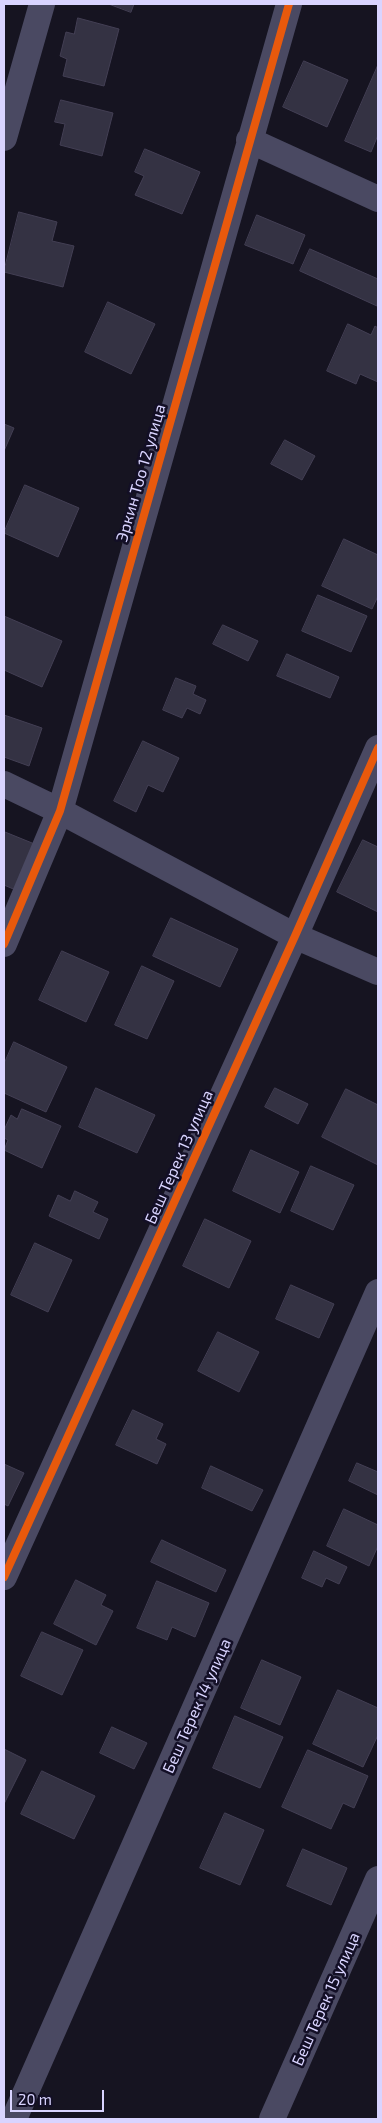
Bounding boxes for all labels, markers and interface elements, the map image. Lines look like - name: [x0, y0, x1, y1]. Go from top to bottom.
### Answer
- street label: Эркин Тоо 12 улица: [112, 402, 170, 544]
- street label: Беш Терек 13 улица: [141, 1087, 217, 1227]
- street label: Беш Терек 14 улица: [159, 1636, 235, 1776]
- street label: Беш Терек 15 улица: [288, 1929, 364, 2069]
- scale bar: [12, 2080, 106, 2112]
- text: 20 m: [18, 2090, 52, 2108]

